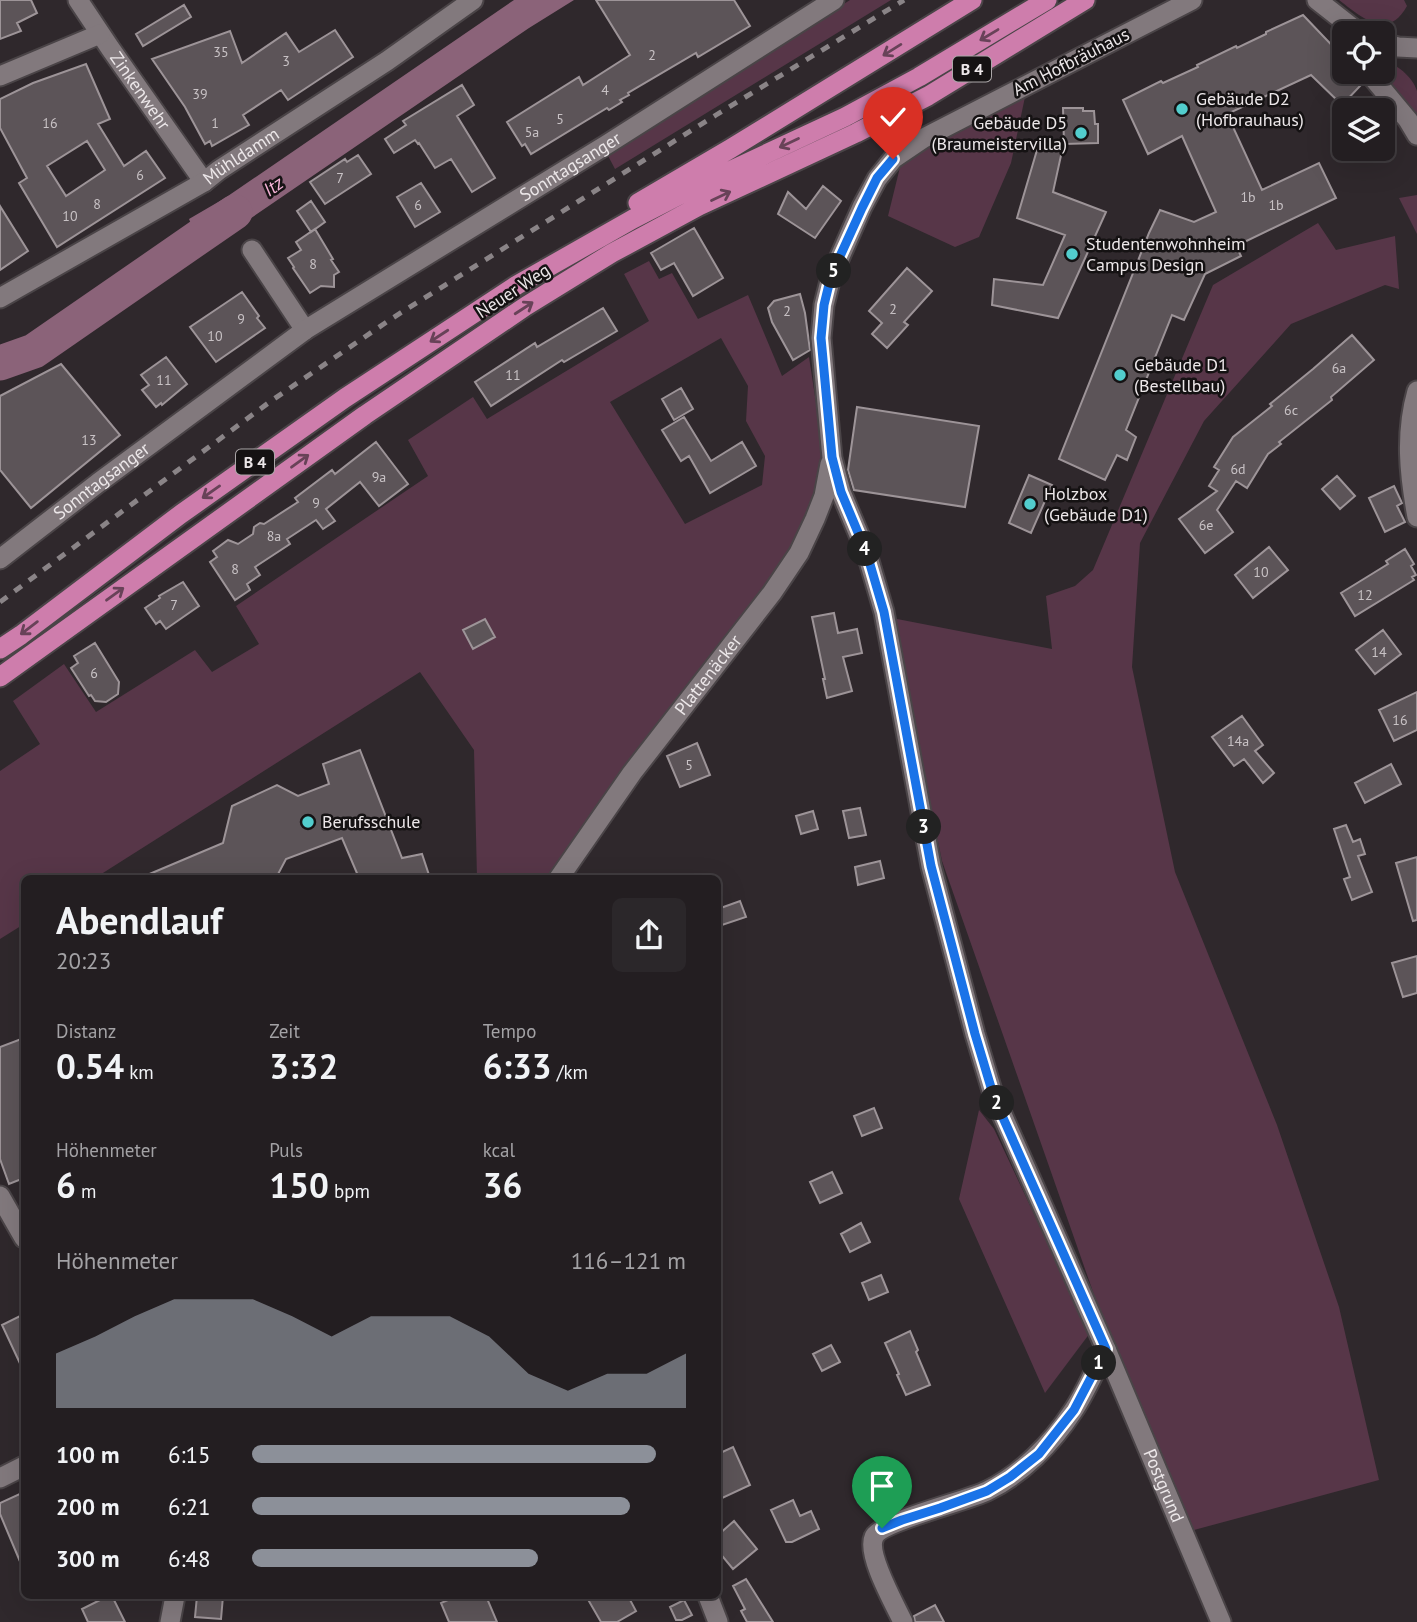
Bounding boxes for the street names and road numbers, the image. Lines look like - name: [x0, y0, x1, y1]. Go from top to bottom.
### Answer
- street label: Am Hofbräuhaus: [1009, 22, 1133, 101]
- street label: Zinkenwehr: [105, 47, 176, 134]
- road number: B 4: [953, 57, 991, 82]
- street label: Mühldamm: [198, 122, 283, 189]
- street label: Sonntagsanger: [515, 126, 625, 206]
- street label: Neuer Weg: [471, 258, 554, 323]
- street label: Sonntagsanger: [48, 437, 154, 524]
- road number: B 4: [236, 449, 274, 475]
- street label: Plattenäcker: [669, 630, 746, 720]
- street label: Postgrund: [1138, 1445, 1190, 1526]

